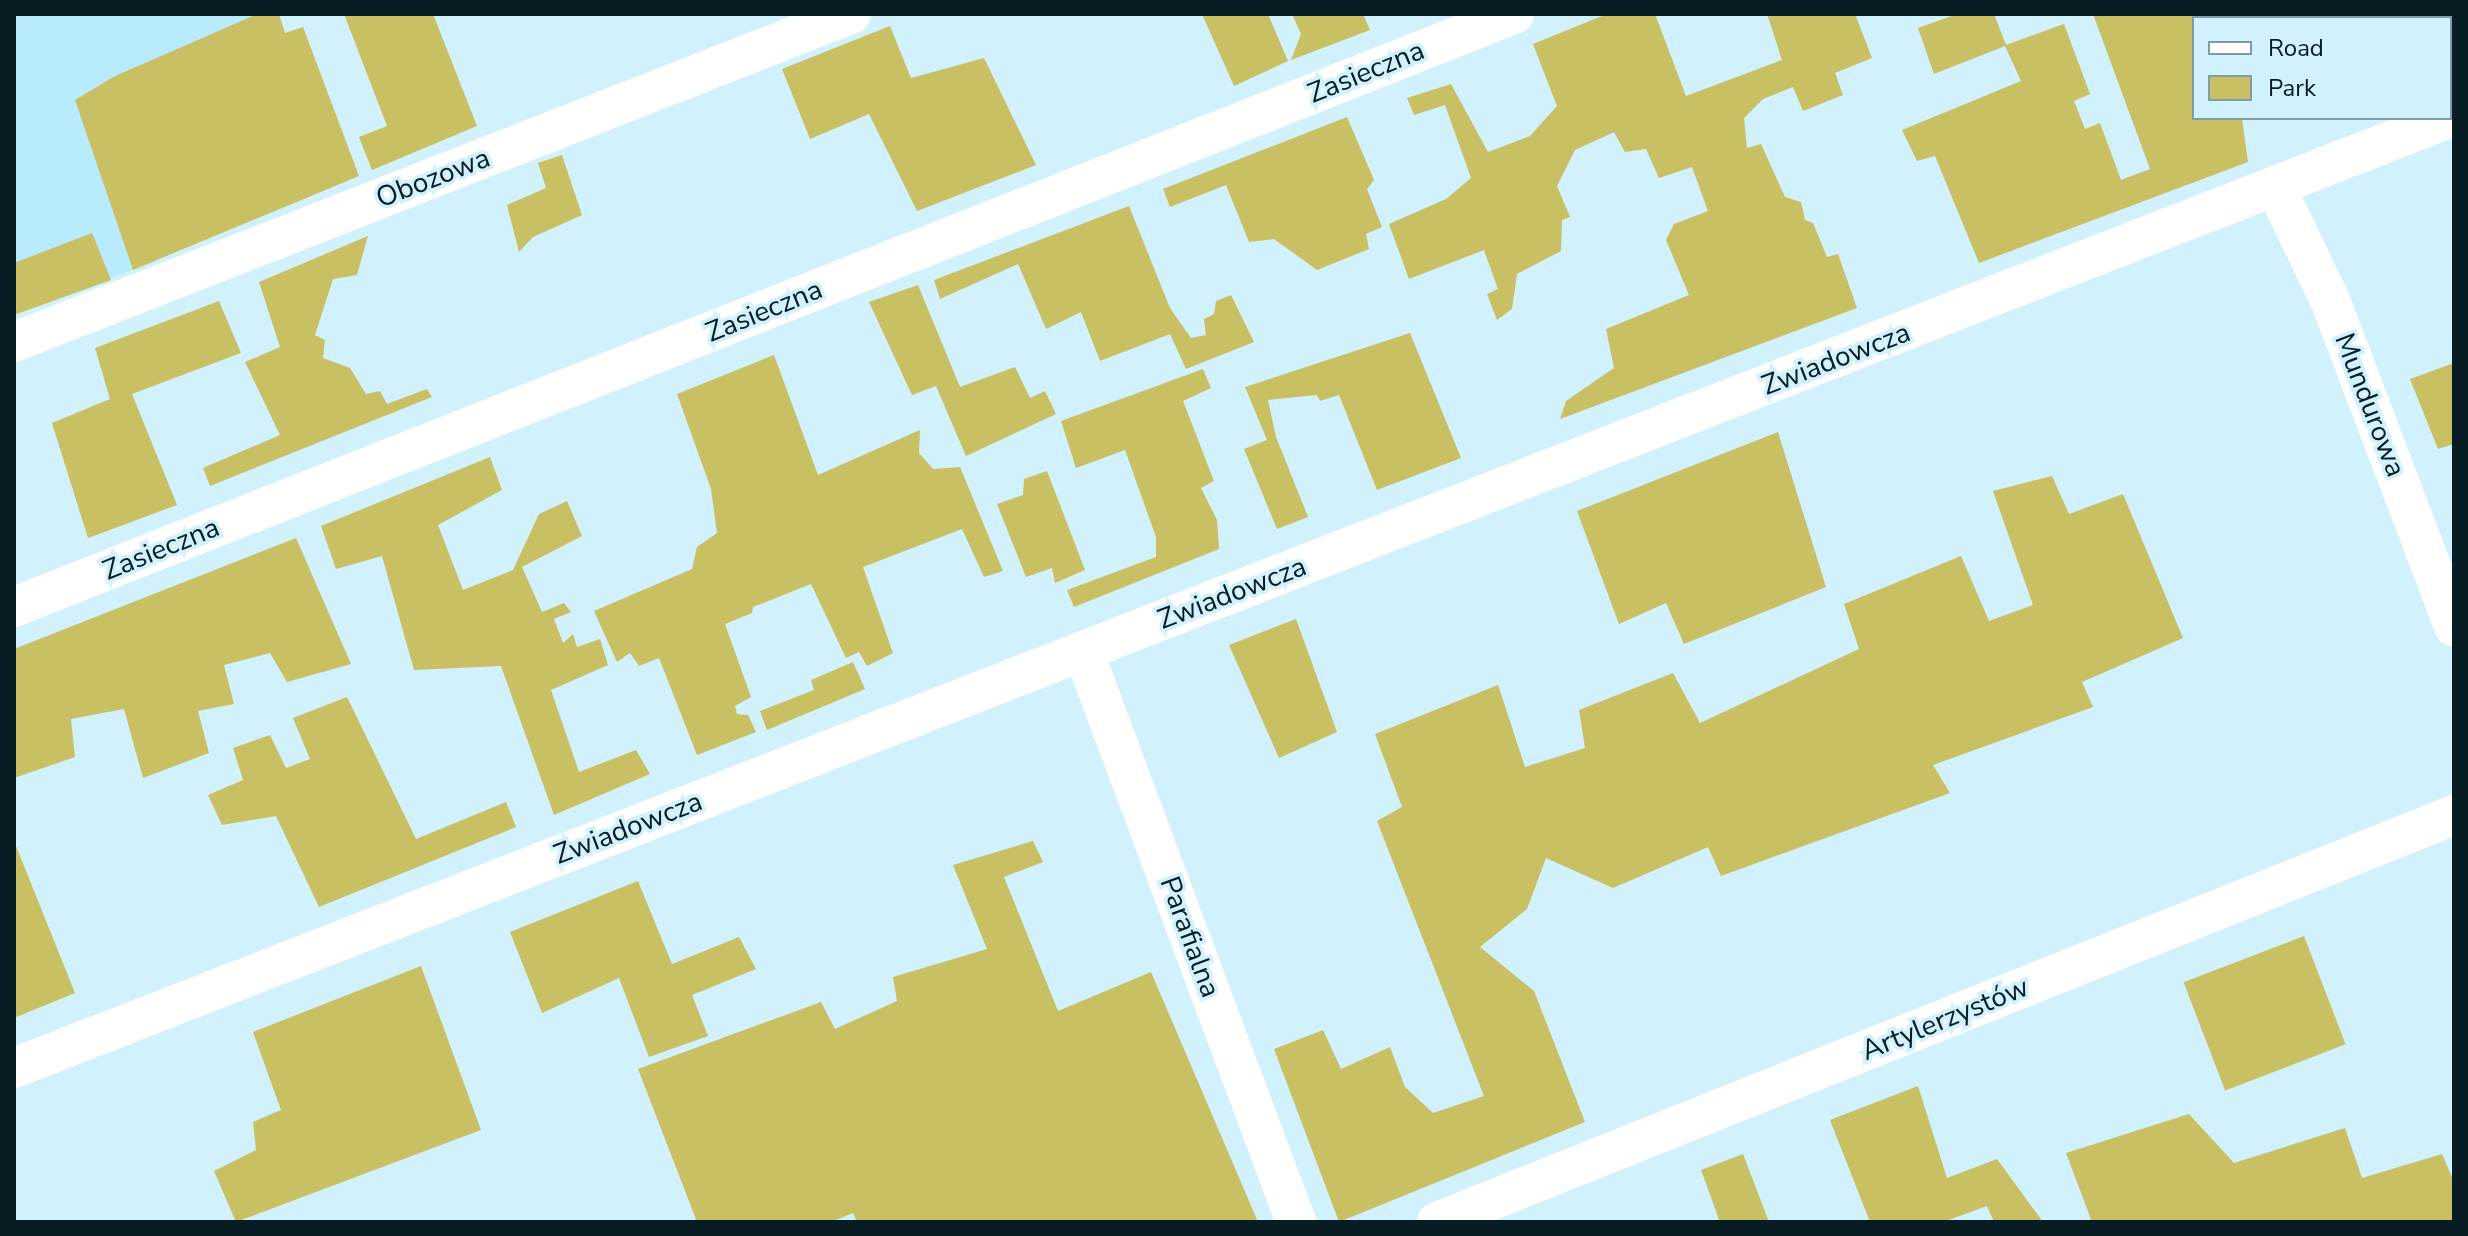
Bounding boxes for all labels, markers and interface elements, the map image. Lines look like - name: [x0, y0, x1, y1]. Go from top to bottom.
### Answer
- legend: [2192, 16, 2452, 120]
- text: Road: [2268, 32, 2324, 64]
- street label: Zasieczna: [1303, 33, 1429, 111]
- text: Park: [2268, 72, 2316, 104]
- street label: Obozowa: [371, 141, 495, 215]
- street label: Zasieczna: [701, 272, 827, 350]
- street label: Zwiadowcza: [1757, 315, 1915, 403]
- street label: Mundurowa: [2327, 329, 2413, 481]
- street label: Zasieczna: [98, 510, 224, 588]
- street label: Zwiadowcza: [1153, 549, 1311, 637]
- street label: Zwiadowcza: [549, 784, 707, 872]
- street label: Parafialna: [1153, 872, 1227, 1002]
- street label: Artylerzystów: [1856, 970, 2034, 1068]

